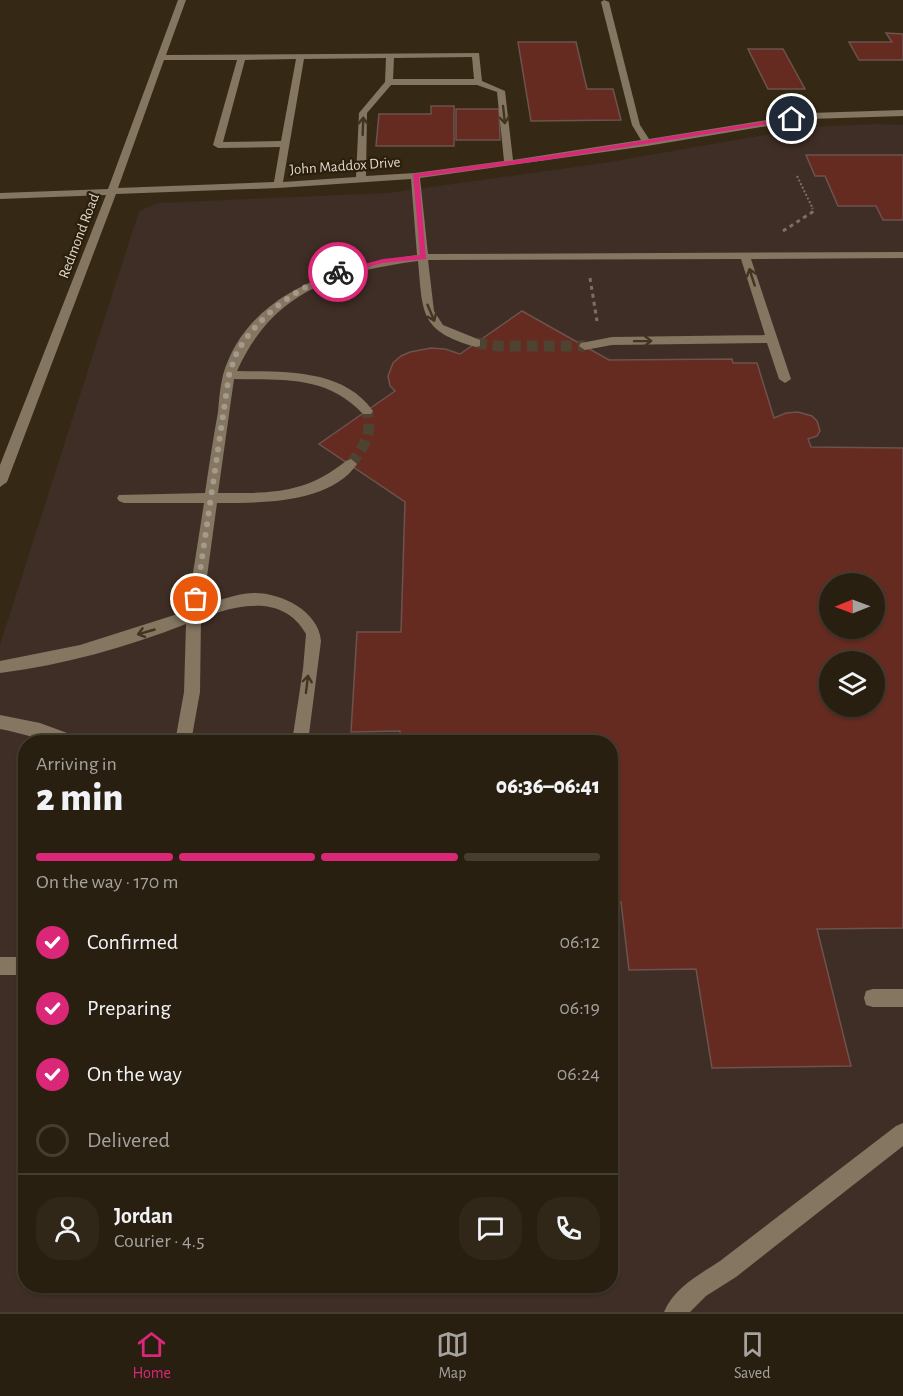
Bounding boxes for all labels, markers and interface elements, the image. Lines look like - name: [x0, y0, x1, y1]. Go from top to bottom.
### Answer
- pin: [766, 93, 817, 144]
- icon: home: [775, 102, 808, 135]
- one-way arrow: [499, 104, 510, 124]
- one-way arrow: [357, 117, 369, 137]
- street label: John Maddox Drive: [289, 155, 401, 177]
- street label: Redmond Road: [56, 191, 102, 280]
- courier: [308, 242, 368, 302]
- icon: bike: [322, 256, 355, 289]
- one-way arrow: [745, 268, 756, 287]
- one-way arrow: [426, 304, 437, 322]
- one-way arrow: [632, 335, 652, 347]
- pin: [170, 573, 221, 624]
- north arrow: [819, 573, 885, 639]
- map controls: [819, 573, 885, 717]
- icon: bag: [179, 582, 212, 615]
- one-way arrow: [137, 626, 156, 638]
- button: layers: [819, 651, 885, 717]
- one-way arrow: [302, 675, 313, 695]
- text: Arriving in: [36, 754, 117, 774]
- text: 06:36–06:41: [496, 775, 600, 797]
- text: 2 min: [36, 779, 123, 818]
- text: On the way · 170 m: [36, 872, 179, 892]
- icon: check: [36, 926, 69, 959]
- text: Confirmed: [87, 931, 178, 953]
- text: 06:12: [559, 932, 600, 952]
- icon: check: [36, 992, 69, 1025]
- text: Preparing: [87, 997, 171, 1019]
- text: 06:19: [559, 998, 600, 1018]
- icon: check: [36, 1058, 69, 1091]
- text: On the way: [87, 1063, 182, 1085]
- text: 06:24: [557, 1064, 600, 1084]
- text: Delivered: [87, 1129, 170, 1151]
- button: person: [36, 1197, 99, 1260]
- button: chat: [459, 1197, 522, 1260]
- button: phone: [537, 1197, 600, 1260]
- text: Jordan: [114, 1205, 173, 1227]
- text: Courier · 4.5: [114, 1231, 205, 1251]
- tab: Home: [132, 1328, 171, 1383]
- tab: Map: [436, 1328, 469, 1383]
- tab: Saved: [734, 1328, 771, 1383]

